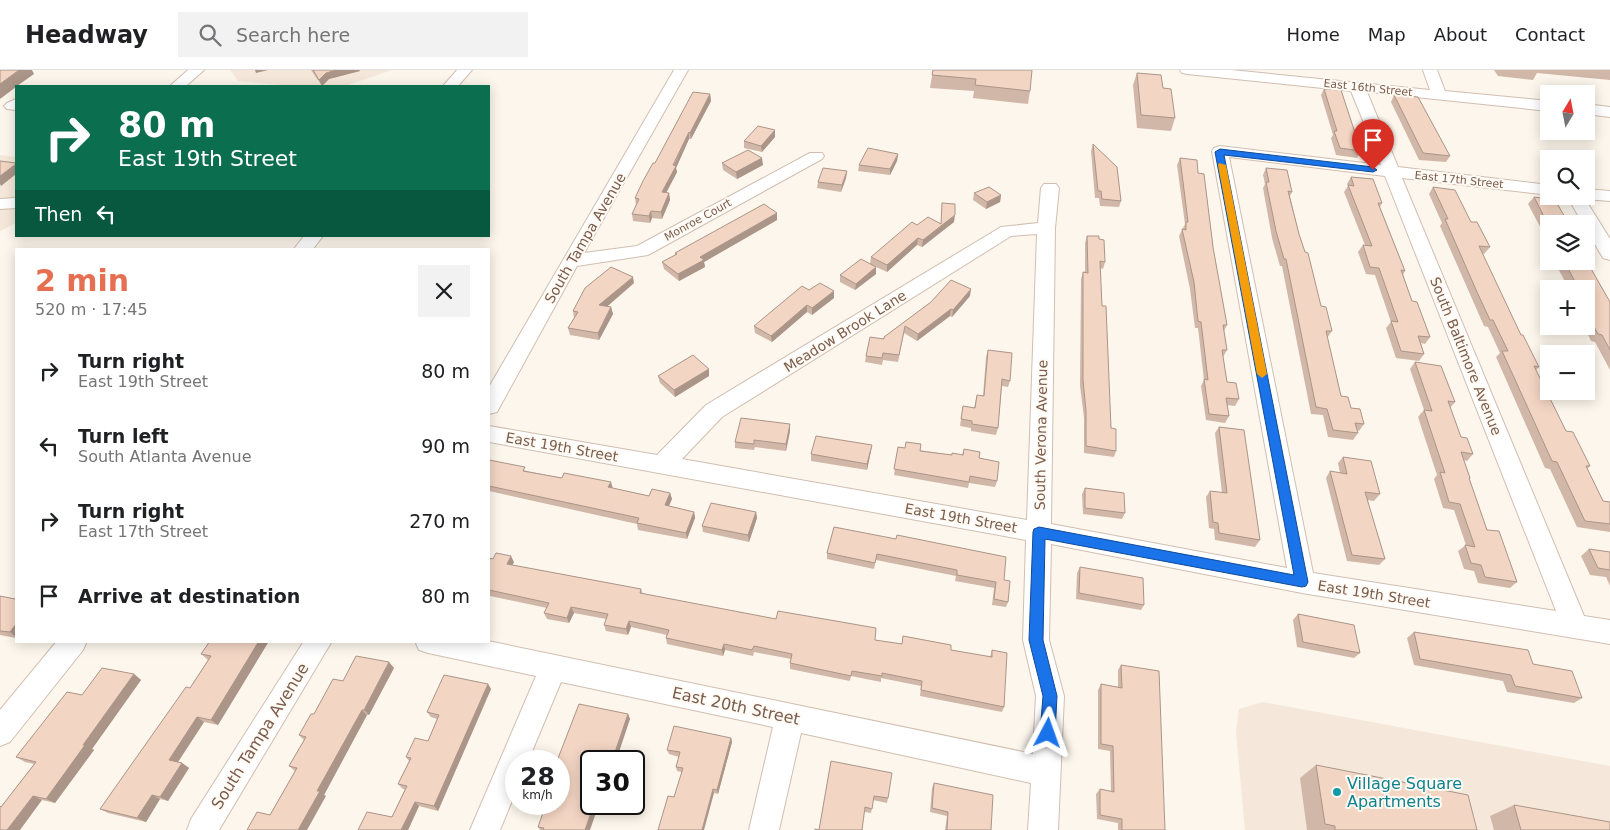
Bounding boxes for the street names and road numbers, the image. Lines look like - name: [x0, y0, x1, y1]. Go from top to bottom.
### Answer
- street label: East 16th Street: [1323, 77, 1414, 99]
- street label: East 17th Street: [1414, 169, 1505, 191]
- street label: South Tampa Avenue: [541, 170, 629, 306]
- street label: Monroe Court: [662, 196, 734, 244]
- street label: South Baltimore Avenue: [1427, 275, 1505, 437]
- street label: Meadow Brook Lane: [781, 287, 909, 375]
- street label: South Verona Avenue: [1032, 360, 1050, 510]
- street label: East 19th Street: [505, 429, 620, 465]
- street label: East 19th Street: [904, 500, 1019, 536]
- street label: East 19th Street: [1317, 577, 1432, 611]
- street label: South Tampa Avenue: [207, 659, 313, 813]
- street label: East 20th Street: [670, 683, 802, 729]

